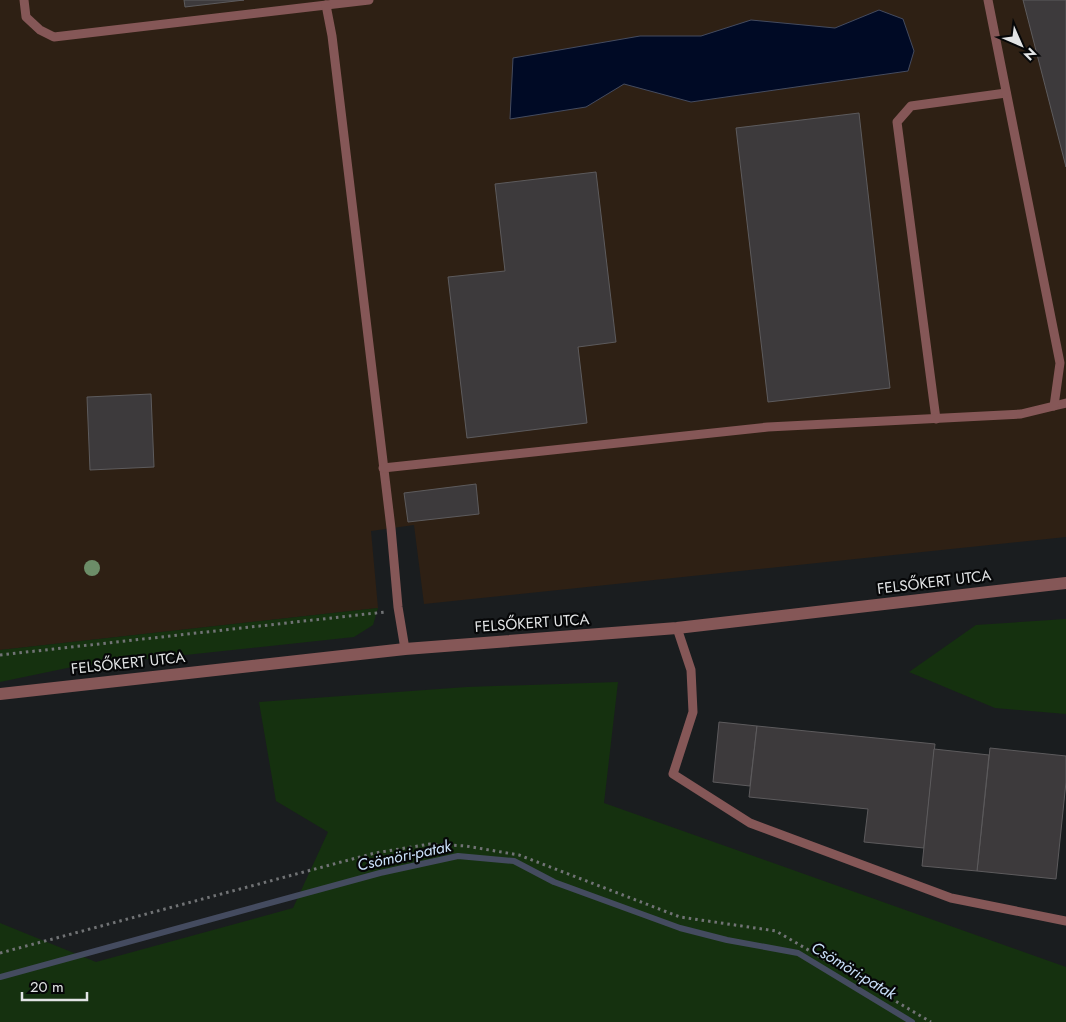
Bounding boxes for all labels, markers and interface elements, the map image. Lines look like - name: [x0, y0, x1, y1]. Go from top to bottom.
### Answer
- north arrow: [996, 20, 1046, 70]
- text: N: [1019, 43, 1041, 65]
- street label: FELSŐKERT UTCA: [876, 564, 992, 600]
- street label: FELSŐKERT UTCA: [474, 608, 590, 638]
- street label: FELSŐKERT UTCA: [70, 646, 186, 680]
- water label: Csömöri-patak: [355, 834, 454, 877]
- water label: Csömöri-patak: [807, 936, 902, 1006]
- scale bar: [22, 970, 88, 1002]
- text: 20 m: [30, 976, 64, 998]

